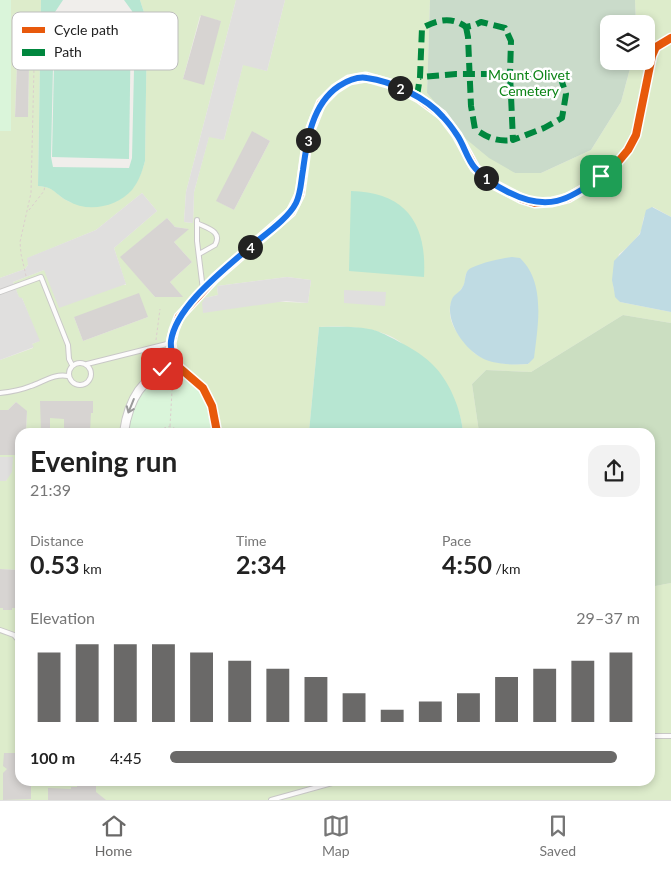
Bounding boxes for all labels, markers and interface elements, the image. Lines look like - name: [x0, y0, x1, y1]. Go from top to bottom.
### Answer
- legend: [12, 12, 178, 70]
- map controls: [600, 15, 655, 70]
- button: layers: [600, 15, 655, 70]
- text: Cycle path: [54, 21, 119, 38]
- text: Path: [54, 43, 82, 60]
- park label: Mount Olivet Cemetery: [488, 66, 570, 99]
- pin: 2: [388, 76, 412, 100]
- text: 2: [396, 80, 405, 97]
- pin: 3: [296, 128, 320, 152]
- text: 3: [304, 132, 313, 149]
- pin: [580, 155, 622, 197]
- icon: arrive: [587, 162, 615, 190]
- pin: 1: [474, 166, 498, 190]
- text: 1: [482, 170, 491, 187]
- pin: 4: [238, 234, 262, 260]
- text: 4: [246, 239, 255, 256]
- pin: [141, 348, 183, 390]
- icon: check: [148, 355, 176, 383]
- one-way arrow: [126, 398, 135, 413]
- text: Evening run: [30, 444, 177, 478]
- button: share: [588, 445, 640, 497]
- text: 21:39: [30, 480, 71, 499]
- text: Distance: [30, 532, 84, 549]
- text: Time: [236, 532, 267, 549]
- text: Pace: [442, 532, 471, 549]
- text: 0.53: [30, 549, 79, 579]
- text: 2:34: [236, 549, 286, 579]
- text: 4:50: [442, 549, 492, 579]
- text: km: [79, 560, 102, 577]
- text: /km: [492, 560, 521, 577]
- text: Elevation: [30, 608, 95, 627]
- text: 29–37 m: [576, 608, 640, 627]
- text: 100 m: [30, 748, 75, 767]
- text: 4:45: [110, 748, 142, 767]
- tab: Home: [95, 812, 132, 859]
- tab: Map: [322, 812, 350, 859]
- tab: Saved: [540, 812, 576, 859]

